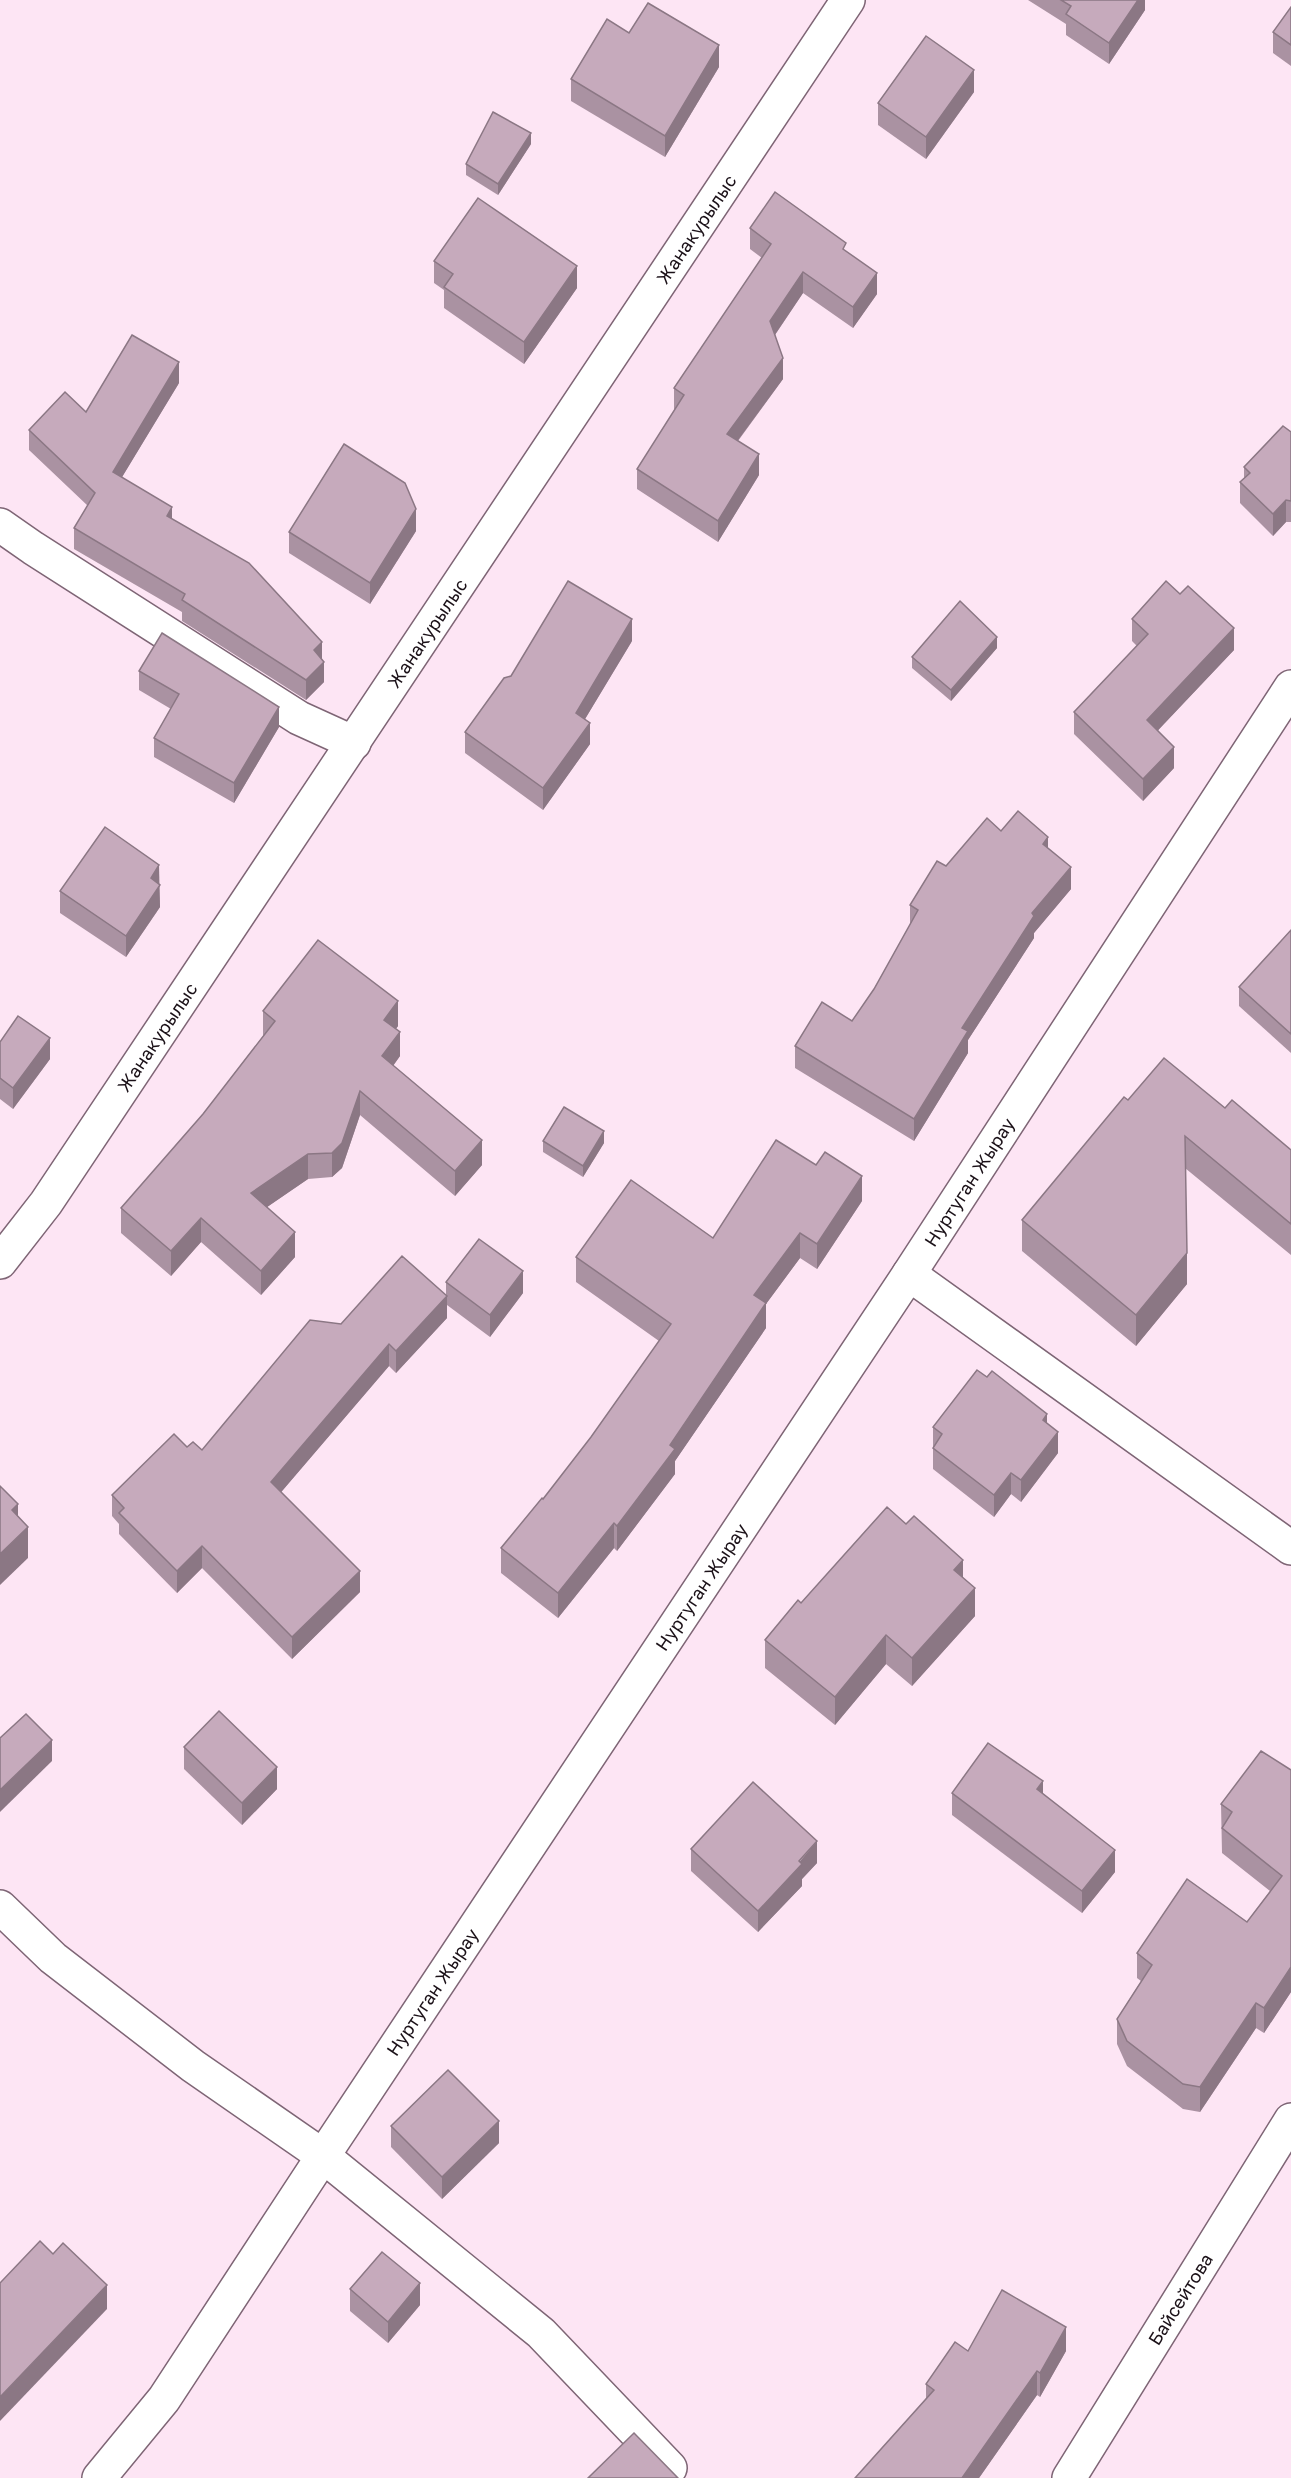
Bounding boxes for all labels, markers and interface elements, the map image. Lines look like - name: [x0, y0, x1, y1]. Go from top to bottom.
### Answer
- street label: Жанакурылыс: [651, 170, 741, 288]
- street label: Жанакурылыс: [382, 574, 472, 692]
- street label: Жанакурылыс: [112, 978, 202, 1096]
- street label: Нуртуган Жырау: [919, 1114, 1019, 1250]
- street label: Нуртуган Жырау: [650, 1519, 752, 1655]
- street label: Нуртуган Жырау: [381, 1924, 483, 2060]
- street label: Байсейтова: [1143, 2249, 1217, 2349]

